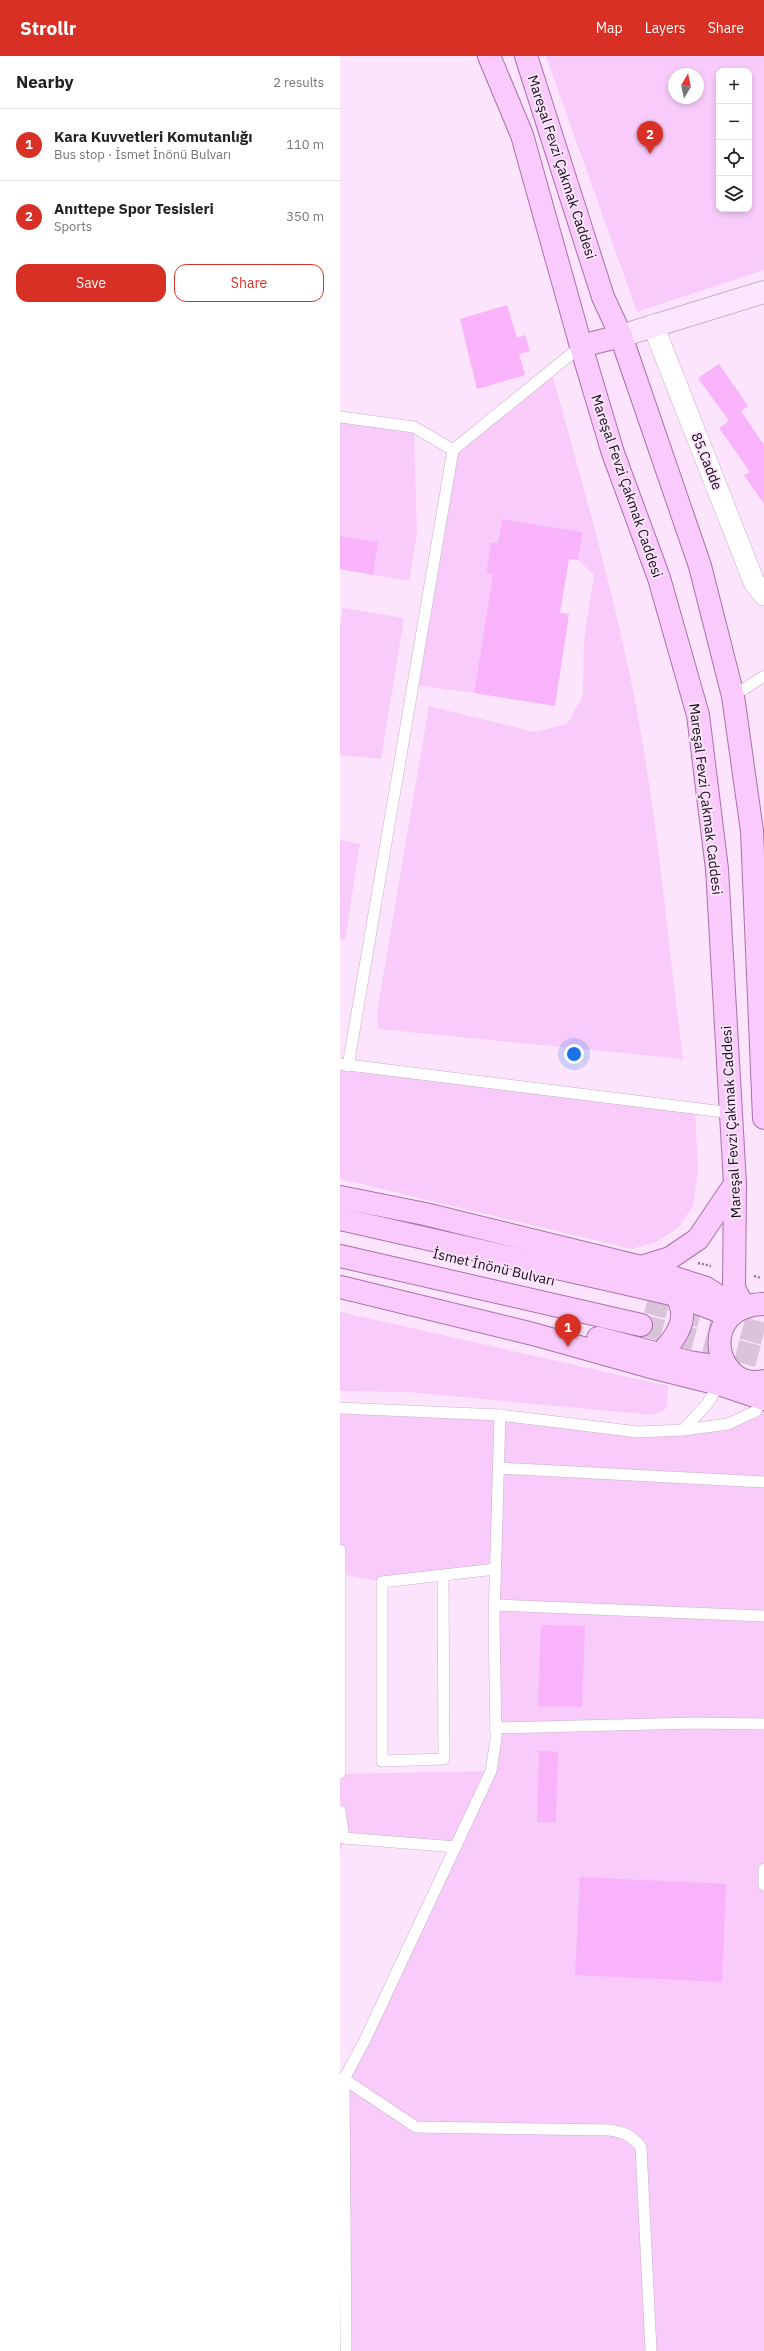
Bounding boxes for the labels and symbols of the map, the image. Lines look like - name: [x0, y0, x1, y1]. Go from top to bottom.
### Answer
- north arrow: [668, 68, 704, 104]
- street label: Mareşal Fevzi Çakmak Caddesi: [524, 73, 600, 261]
- pin: 2: [637, 121, 663, 154]
- street label: Mareşal Fevzi Çakmak Caddesi: [587, 392, 667, 580]
- street label: 85.Cadde: [687, 430, 727, 493]
- street label: Mareşal Fevzi Çakmak Caddesi: [685, 702, 727, 896]
- street label: Mareşal Fevzi Çakmak Caddesi: [717, 1025, 745, 1219]
- your location: [564, 1044, 584, 1064]
- street label: İsmet İnönü Bulvarı: [431, 1244, 557, 1290]
- pin: 1: [555, 1314, 581, 1347]

